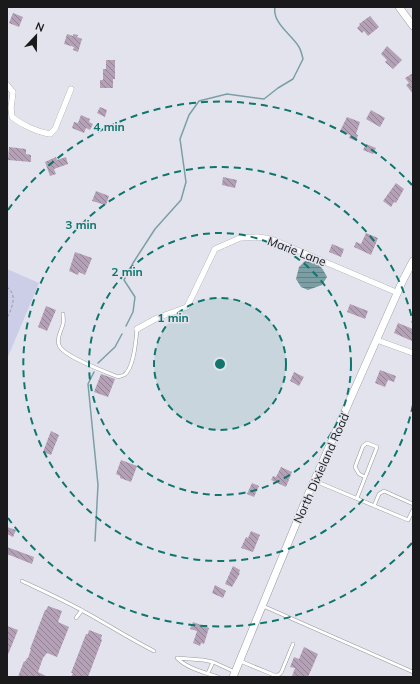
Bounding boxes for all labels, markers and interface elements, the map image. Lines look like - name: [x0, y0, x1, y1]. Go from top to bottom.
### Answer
- north arrow: [16, 16, 56, 56]
- text: N: [33, 19, 46, 35]
- text: 4 min: [93, 119, 125, 134]
- text: 3 min: [65, 217, 97, 232]
- street label: Marie Lane: [266, 233, 328, 269]
- text: 2 min: [111, 264, 143, 279]
- text: 1 min: [157, 310, 189, 325]
- centre of rings: [213, 357, 227, 371]
- street label: North Dixieland Road: [290, 410, 352, 526]

